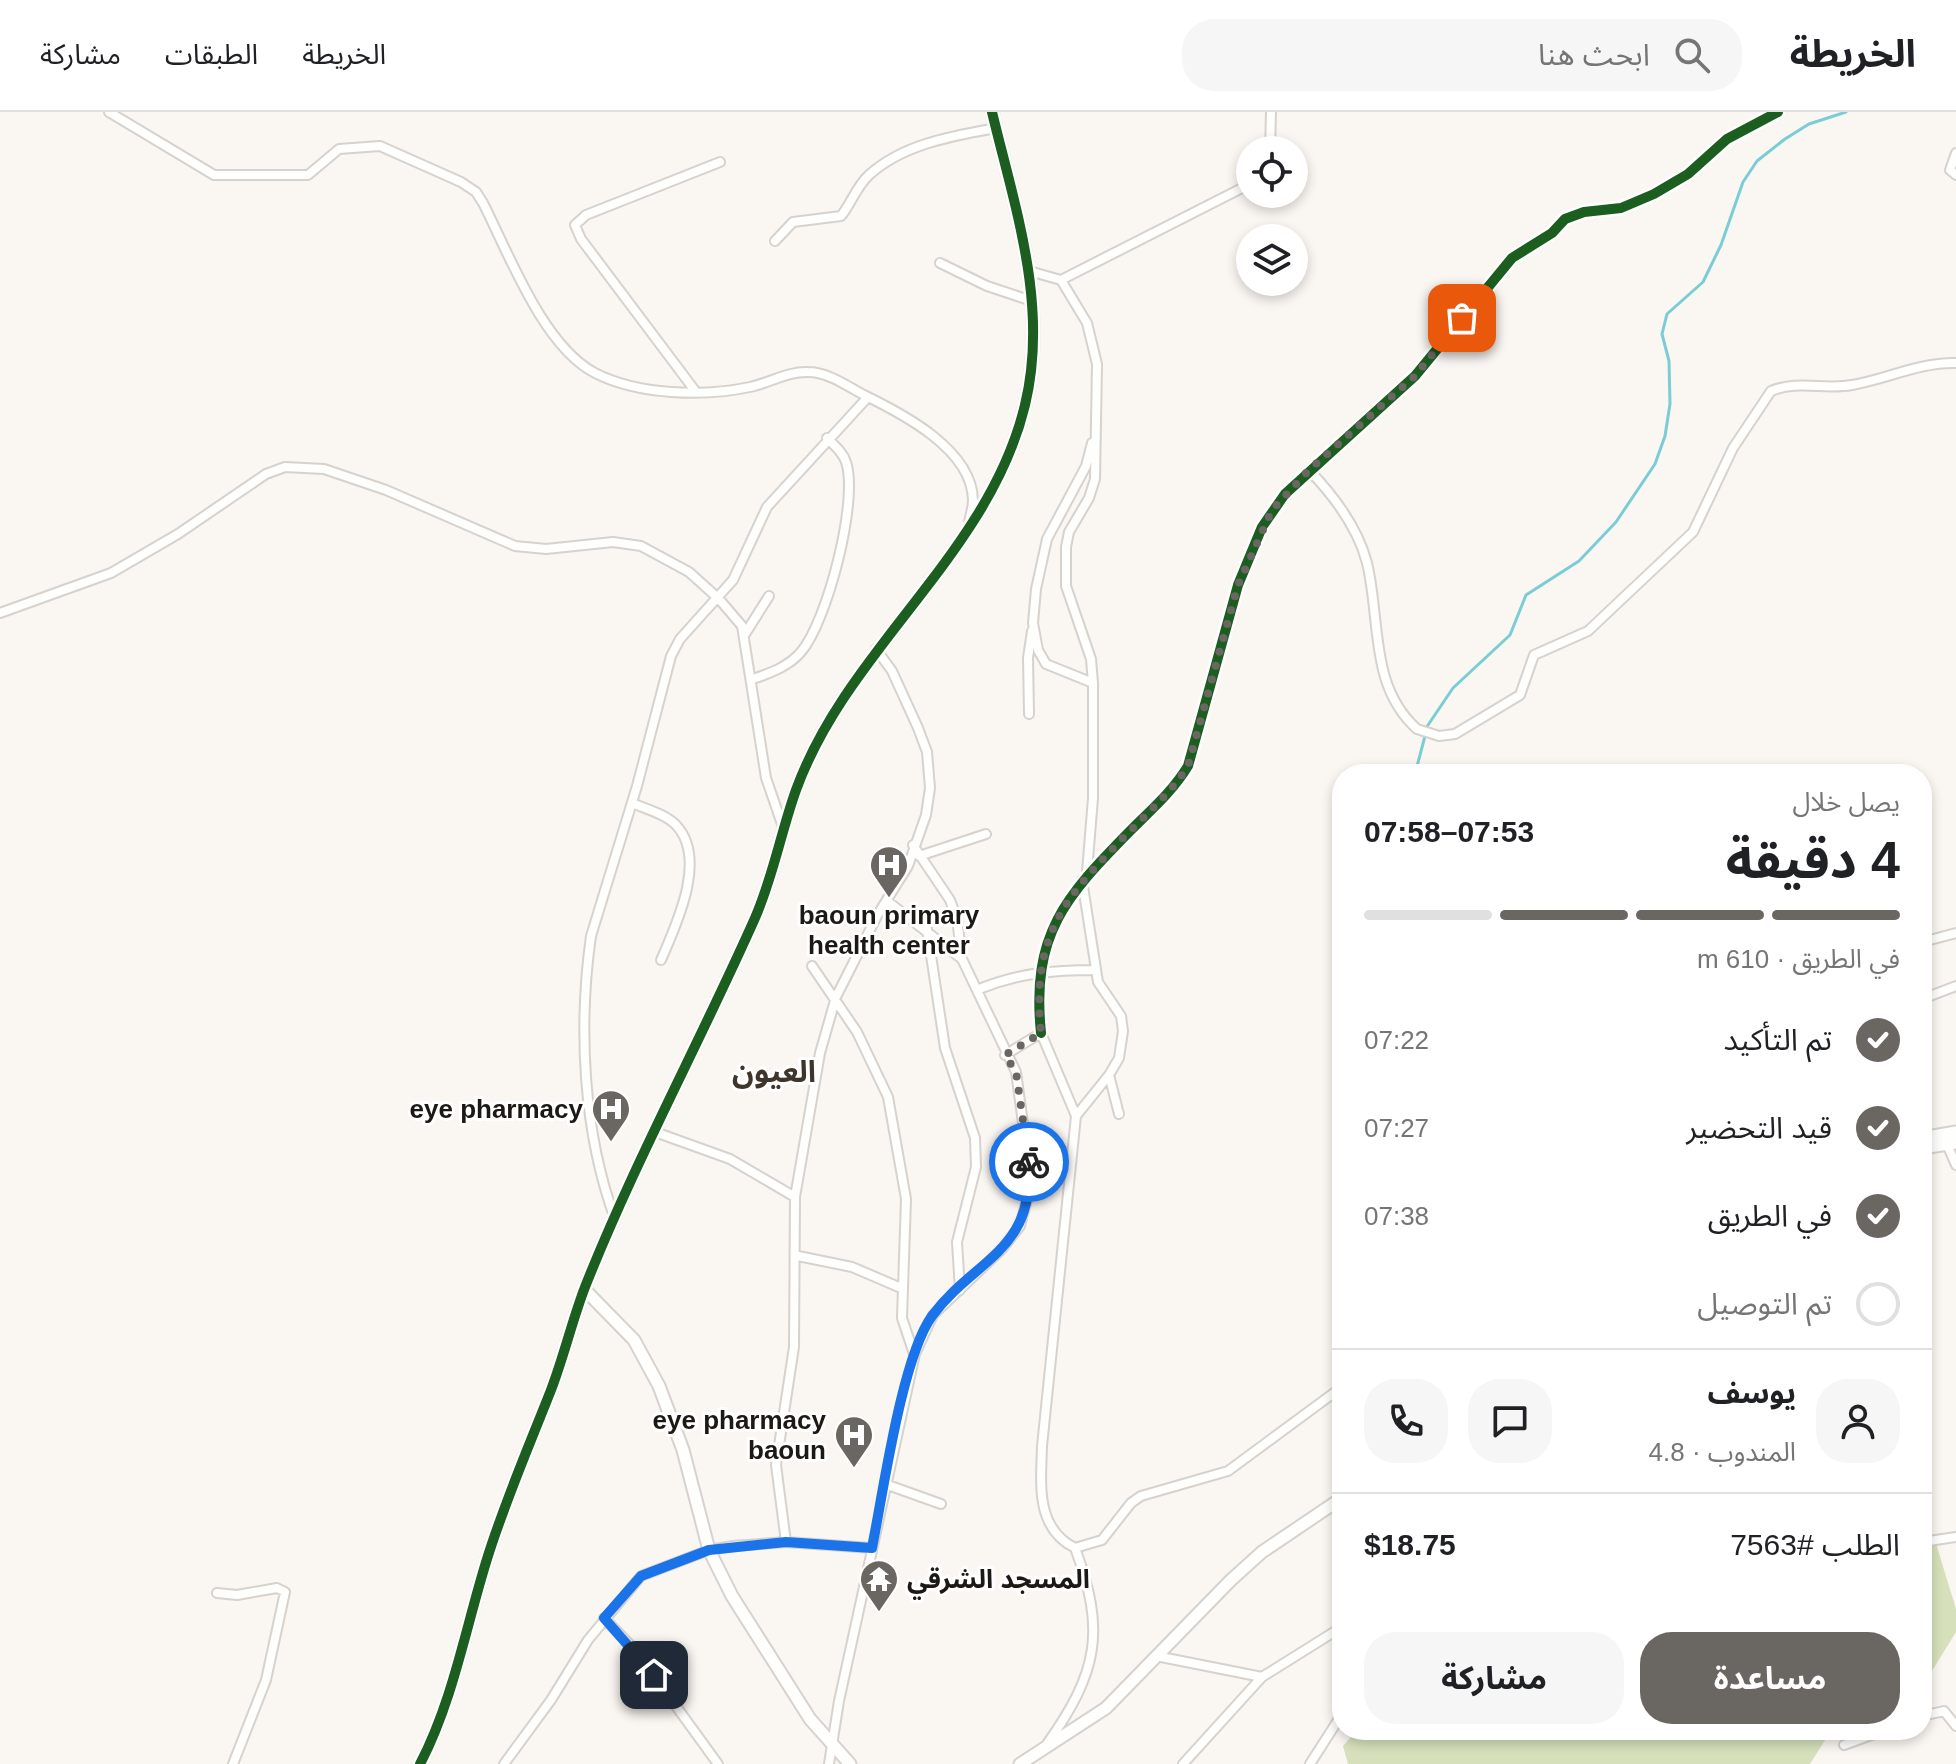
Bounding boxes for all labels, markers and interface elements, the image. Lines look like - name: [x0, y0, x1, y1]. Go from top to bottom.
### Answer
- search box: [1182, 19, 1742, 91]
- icon: search: [1670, 33, 1714, 77]
- text: الخريطة: [1790, 33, 1916, 75]
- text: ابحث هنا: [1538, 38, 1650, 71]
- text: مشاركة: [40, 39, 121, 70]
- text: الطبقات: [165, 39, 258, 70]
- text: الخريطة: [302, 39, 386, 70]
- map controls: [1236, 136, 1308, 296]
- button: locate: [1236, 136, 1308, 208]
- button: layers: [1236, 224, 1308, 296]
- pin: [1428, 284, 1496, 352]
- icon: bag: [1440, 296, 1484, 340]
- text: يصل خلال: [1792, 787, 1900, 817]
- text: 07:53–07:58: [1364, 815, 1534, 848]
- text: 4 دقيقة: [1726, 831, 1900, 889]
- hospital icon: baoun primary health center: [868, 844, 910, 899]
- place label: baoun primary health center: [799, 900, 980, 960]
- text: في الطريق · 610 m: [1697, 944, 1900, 974]
- icon: check: [1856, 1018, 1900, 1062]
- text: تم التأكيد: [1724, 1023, 1832, 1056]
- text: 07:22: [1364, 1025, 1429, 1055]
- district label: العيون: [732, 1055, 816, 1089]
- hospital icon: eye pharmacy: [590, 1088, 632, 1143]
- place label: eye pharmacy: [410, 1094, 584, 1124]
- icon: check: [1856, 1106, 1900, 1150]
- text: قيد التحضير: [1686, 1111, 1832, 1144]
- text: 07:27: [1364, 1113, 1429, 1143]
- courier: [989, 1122, 1069, 1202]
- icon: bike: [1007, 1140, 1051, 1184]
- icon: check: [1856, 1194, 1900, 1238]
- text: في الطريق: [1708, 1199, 1832, 1232]
- text: 07:38: [1364, 1201, 1429, 1231]
- text: تم التوصيل: [1697, 1287, 1832, 1320]
- text: يوسف: [1708, 1376, 1796, 1409]
- button: phone: [1364, 1379, 1448, 1463]
- button: chat: [1468, 1379, 1552, 1463]
- button: person: [1816, 1379, 1900, 1463]
- place label: eye pharmacy baoun: [653, 1405, 827, 1465]
- hospital icon: eye pharmacy baoun: [833, 1414, 875, 1469]
- text: المندوب · 4.8: [1649, 1437, 1796, 1467]
- text: $18.75: [1364, 1528, 1456, 1561]
- text: الطلب #7563: [1730, 1528, 1900, 1561]
- temple icon: المسجد الشرقي: [858, 1558, 900, 1613]
- place label: المسجد الشرقي: [907, 1564, 1090, 1600]
- button: مشاركة: [1364, 1632, 1624, 1724]
- button: مساعدة: [1640, 1632, 1900, 1724]
- pin: [620, 1641, 688, 1709]
- icon: home: [632, 1653, 676, 1697]

